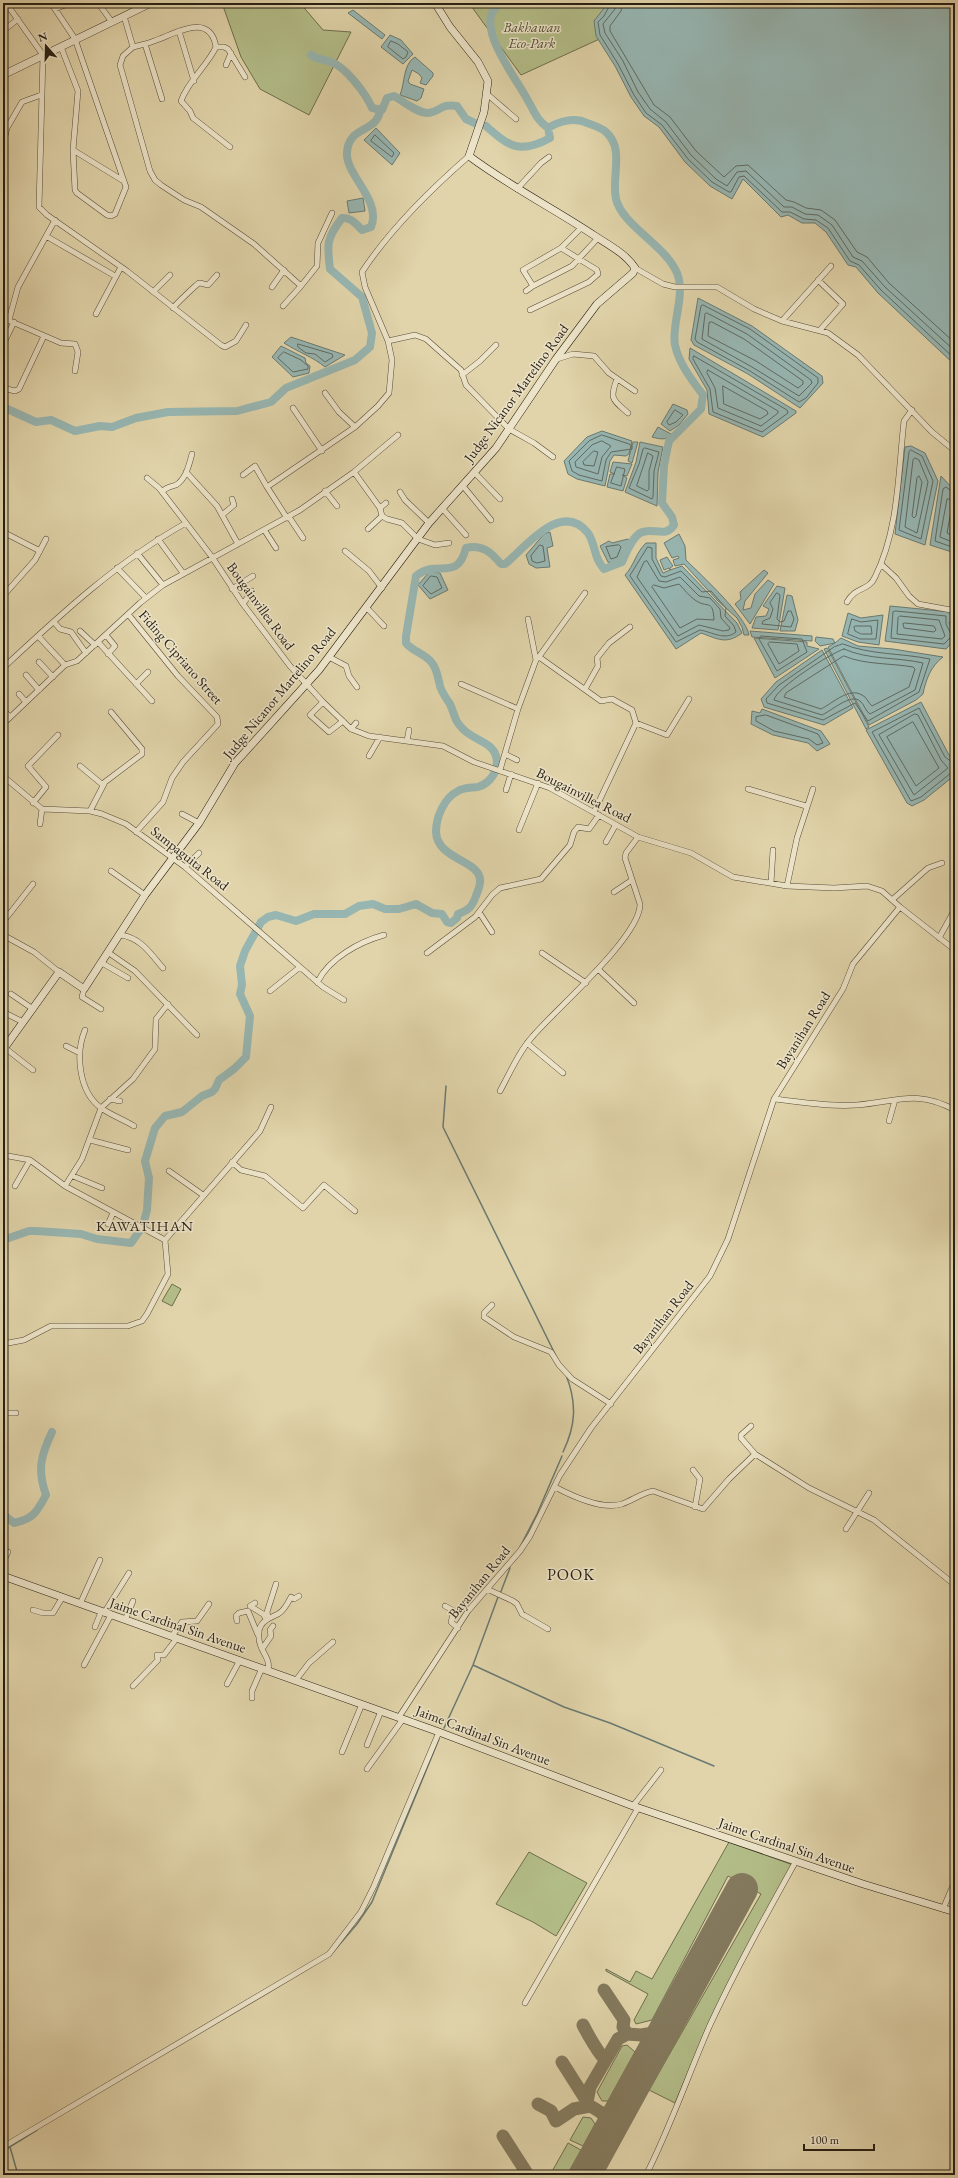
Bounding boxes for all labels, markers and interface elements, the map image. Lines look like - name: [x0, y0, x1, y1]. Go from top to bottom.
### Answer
- park label: Bakhawan Eco-Park: [502, 18, 561, 52]
- north arrow: [26, 26, 66, 66]
- text: N: [36, 28, 49, 45]
- street label: Judge Nicanor Martelino Road: [459, 320, 573, 467]
- street label: Bougainvillea Road: [223, 559, 299, 654]
- street label: Fiding Cipriano Street: [135, 606, 227, 708]
- street label: Judge Nicanor Martelino Road: [218, 623, 340, 763]
- street label: Bougainvillea Road: [534, 763, 635, 827]
- street label: Sampaguita Road: [147, 822, 234, 895]
- street label: Bayanihan Road: [772, 987, 835, 1072]
- district label: KAWATIHAN: [96, 1216, 194, 1235]
- street label: Bayanihan Road: [629, 1276, 698, 1357]
- street label: Bayanihan Road: [444, 1541, 514, 1622]
- district label: POOK: [547, 1564, 595, 1585]
- street label: Jaime Cardinal Sin Avenue: [106, 1593, 249, 1657]
- street label: Jaime Cardinal Sin Avenue: [412, 1701, 554, 1769]
- street label: Jaime Cardinal Sin Avenue: [715, 1813, 858, 1877]
- scale bar: [804, 2126, 874, 2152]
- text: 100 m: [810, 2132, 840, 2148]

